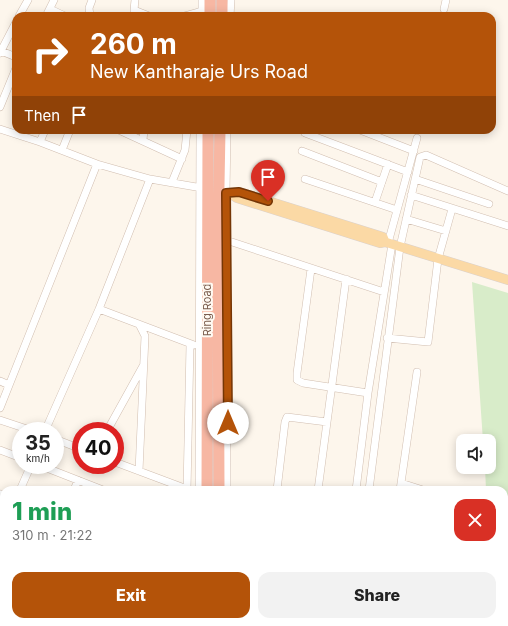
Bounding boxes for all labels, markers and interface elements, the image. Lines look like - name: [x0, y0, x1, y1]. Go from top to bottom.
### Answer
- text: 260 m: [90, 27, 177, 61]
- icon: right: [24, 28, 76, 80]
- text: New Kantharaje Urs Road: [90, 61, 308, 82]
- icon: arrive: [68, 104, 90, 126]
- text: Then: [24, 106, 60, 125]
- pin: [251, 160, 285, 201]
- icon: arrive: [257, 166, 279, 188]
- street label: Ring Road: [200, 284, 214, 336]
- position arrow: [207, 402, 249, 444]
- speed limit sign: 40: [72, 422, 124, 474]
- text: 35: [25, 431, 51, 455]
- map controls: [456, 434, 496, 474]
- button: sound: [456, 434, 496, 474]
- text: km/h: [26, 452, 50, 464]
- text: 1 min: [12, 497, 72, 526]
- button: close: [454, 499, 496, 541]
- text: 310 m · 21:22: [12, 527, 92, 543]
- button: Exit: [12, 572, 250, 618]
- button: Share: [258, 572, 496, 618]

